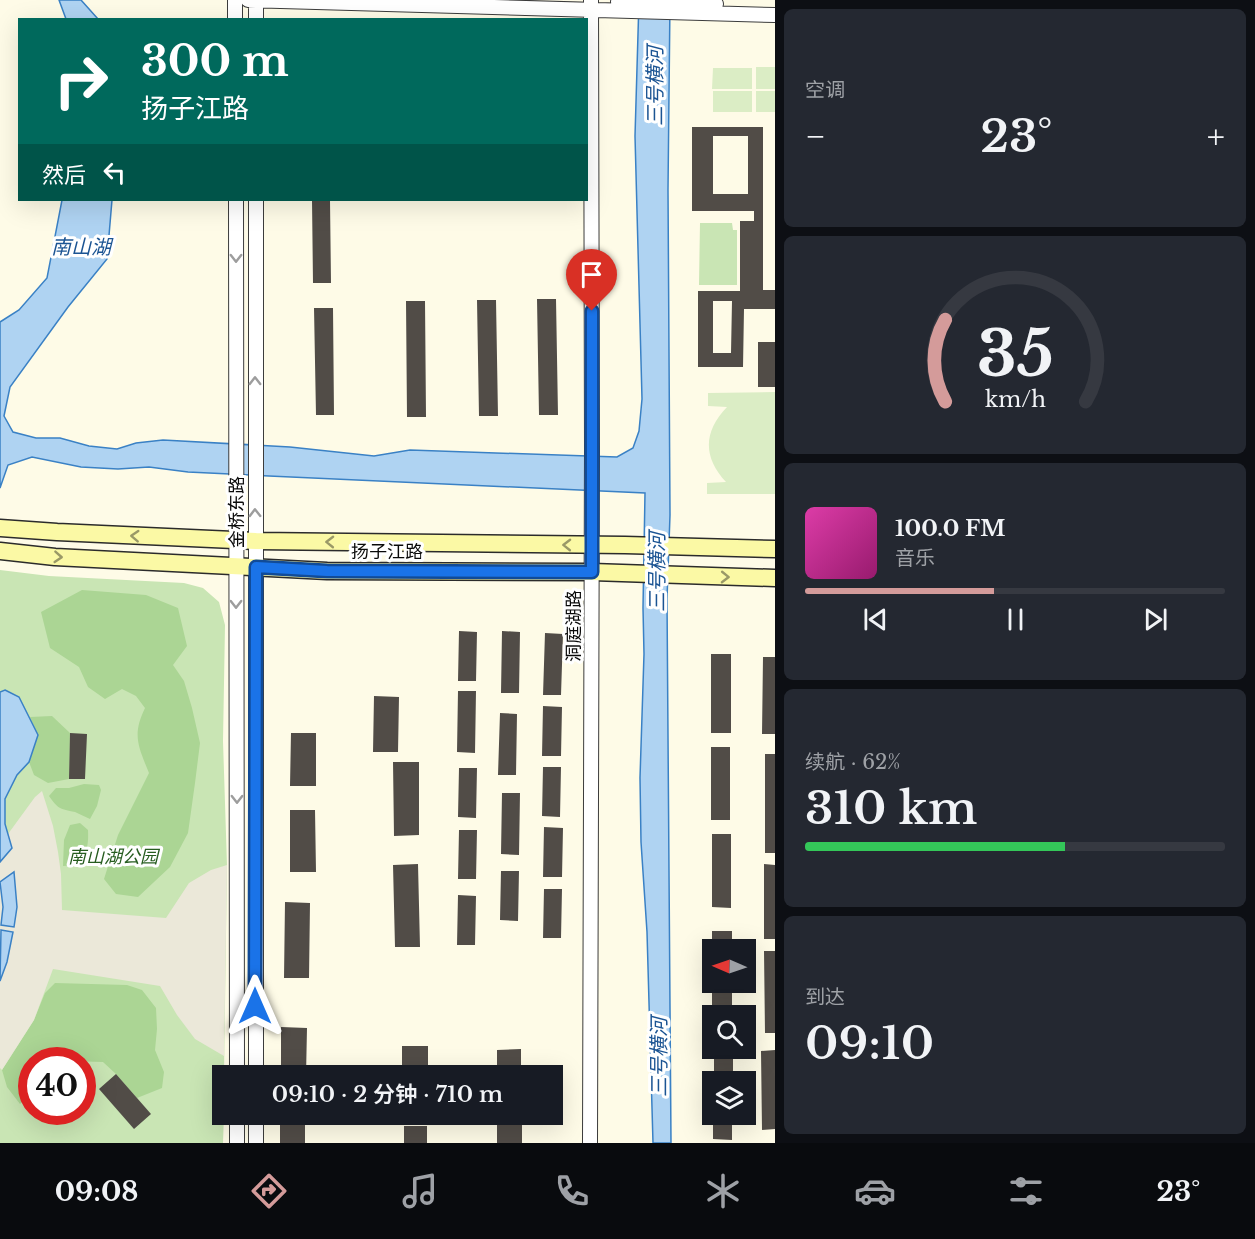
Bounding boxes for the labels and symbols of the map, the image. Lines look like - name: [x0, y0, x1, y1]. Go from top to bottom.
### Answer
- water label: 三号横河: [643, 42, 667, 126]
- water label: 南山湖: [51, 235, 114, 259]
- pin: [566, 249, 617, 311]
- one-way arrow: [230, 253, 242, 262]
- one-way arrow: [249, 376, 261, 385]
- street label: 金桥东路: [226, 476, 248, 548]
- one-way arrow: [249, 509, 261, 518]
- water label: 三号横河: [645, 528, 669, 612]
- one-way arrow: [130, 529, 139, 542]
- one-way arrow: [325, 536, 334, 548]
- one-way arrow: [562, 539, 571, 551]
- street label: 扬子江路: [351, 541, 423, 563]
- one-way arrow: [54, 550, 63, 563]
- one-way arrow: [721, 571, 730, 584]
- street label: 洞庭湖路: [563, 590, 585, 662]
- one-way arrow: [230, 600, 242, 609]
- one-way arrow: [231, 795, 243, 804]
- park label: 南山湖公园: [68, 846, 161, 868]
- north arrow: [702, 939, 756, 993]
- position arrow: [223, 974, 287, 1038]
- water label: 三号横河: [647, 1013, 671, 1097]
- speed limit sign: 40: [18, 1047, 96, 1125]

